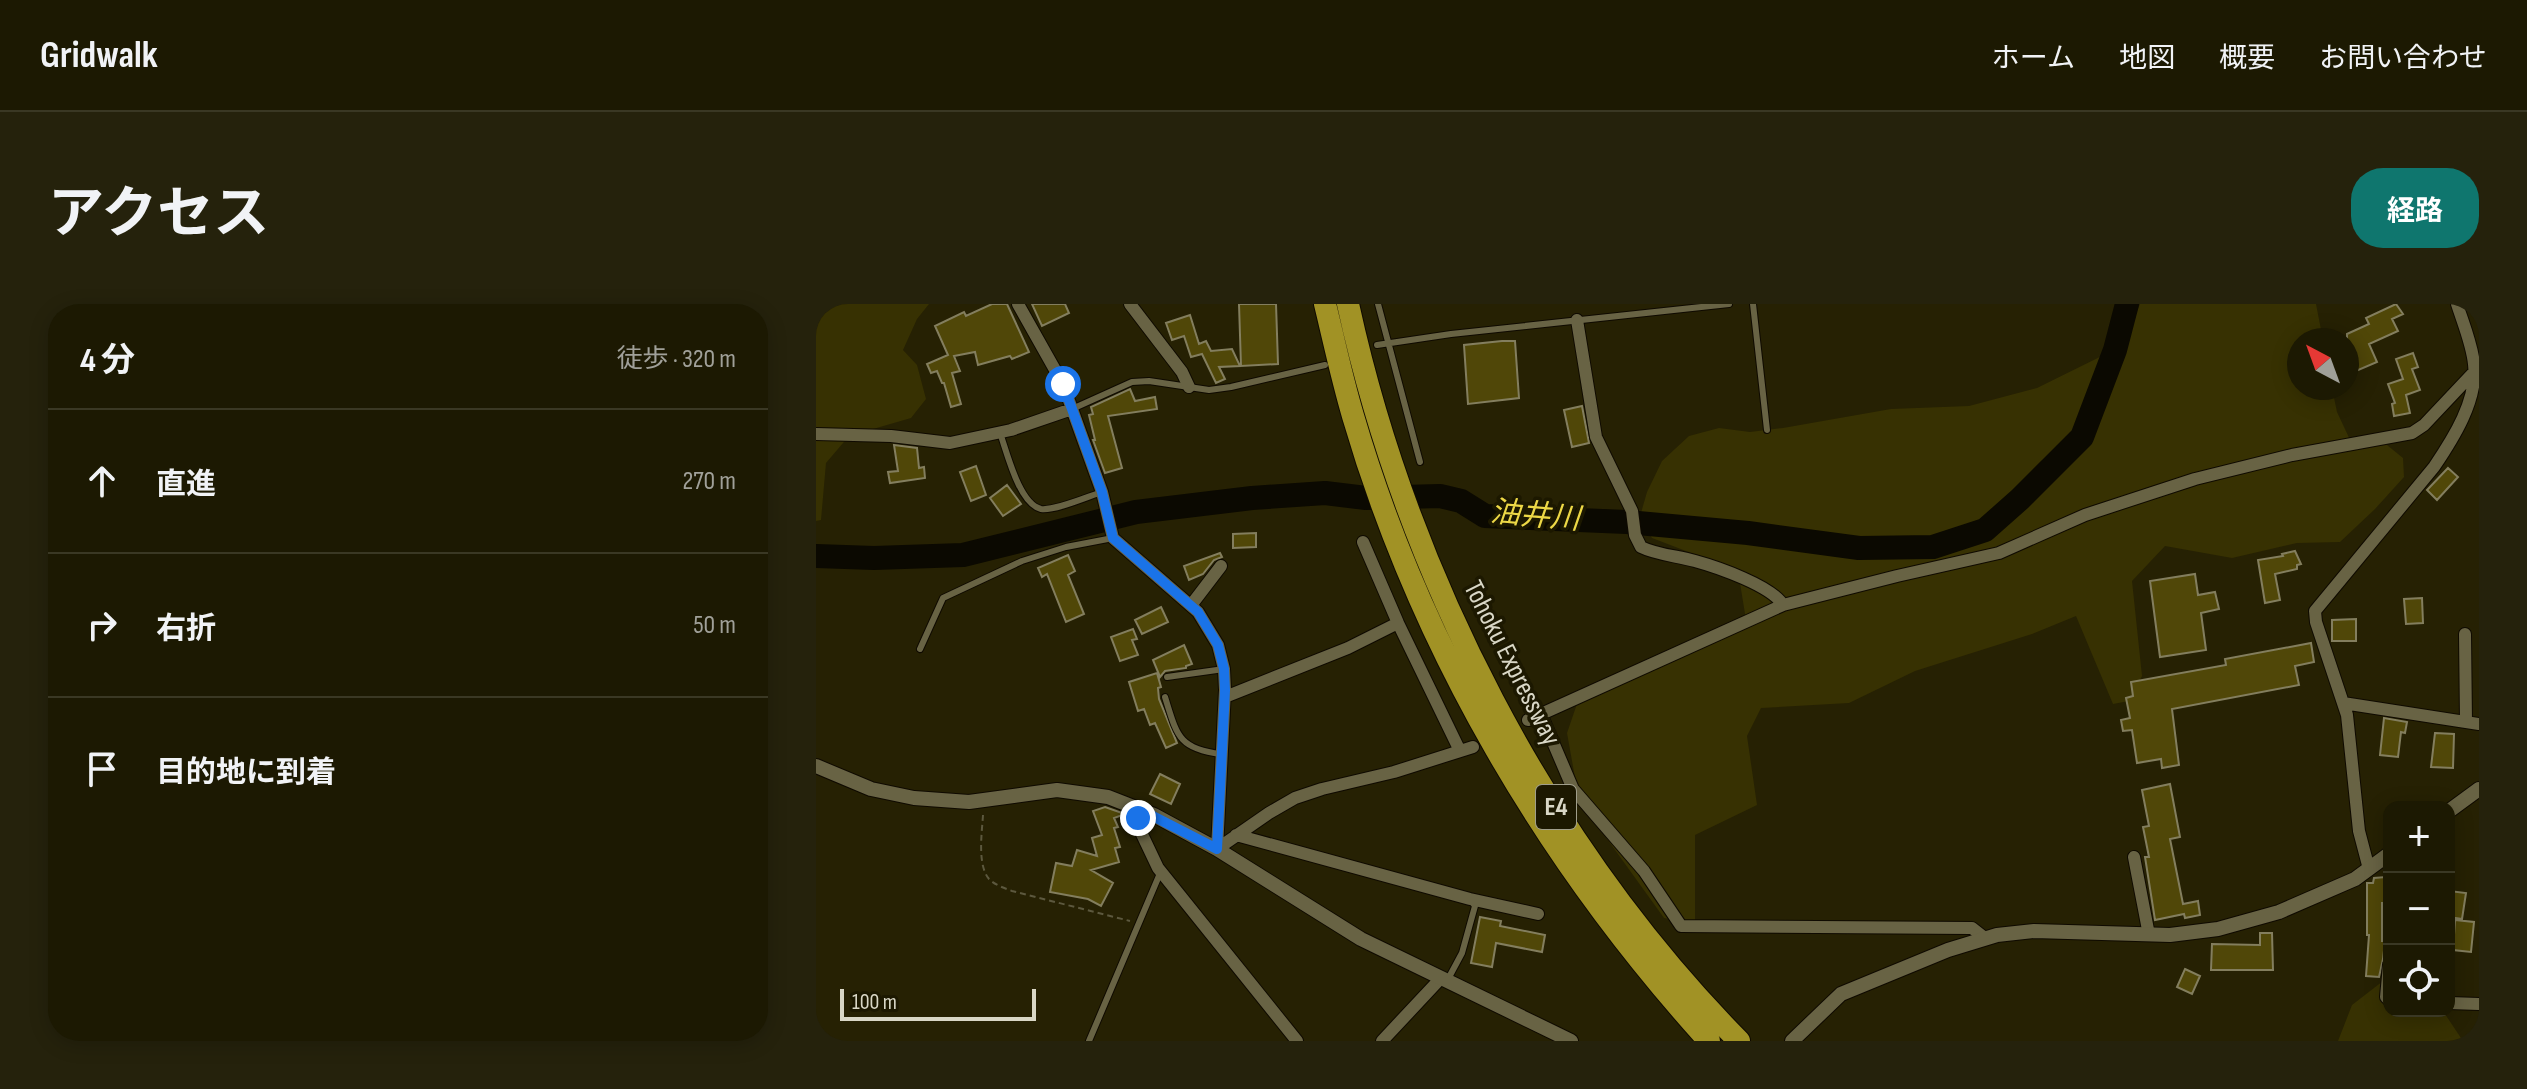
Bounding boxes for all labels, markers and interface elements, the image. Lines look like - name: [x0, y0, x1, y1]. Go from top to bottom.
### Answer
- text: Gridwalk: [40, 33, 158, 78]
- text: ホーム: [1992, 42, 2075, 75]
- text: 地図: [2119, 42, 2175, 75]
- text: 概要: [2219, 42, 2275, 75]
- text: お問い合わせ: [2319, 42, 2487, 75]
- button: 経路: [2351, 168, 2479, 248]
- text: アクセス: [48, 182, 269, 249]
- north arrow: [2287, 328, 2359, 400]
- text: 4 分: [80, 340, 135, 381]
- text: 徒歩 · 320 m: [617, 344, 736, 375]
- route start: [1045, 366, 1081, 402]
- icon: ahead: [80, 459, 124, 503]
- text: 270 m: [683, 466, 736, 497]
- text: 直進: [156, 467, 216, 503]
- water label: 油井川: [1489, 494, 1584, 538]
- street label: Tohoku Expressway: [1456, 575, 1568, 751]
- icon: right: [80, 603, 124, 647]
- text: 50 m: [693, 610, 736, 641]
- text: 右折: [156, 611, 216, 647]
- icon: arrive: [80, 747, 124, 791]
- text: 目的地に到着: [156, 755, 336, 791]
- road number: E4: [1536, 785, 1576, 829]
- route end: [1120, 800, 1156, 836]
- map controls: [2383, 801, 2455, 1017]
- button: +: [2383, 801, 2455, 873]
- button: −: [2383, 873, 2455, 945]
- button: locate: [2383, 945, 2455, 1017]
- scale bar: [840, 985, 1036, 1021]
- text: 100 m: [852, 989, 897, 1016]

